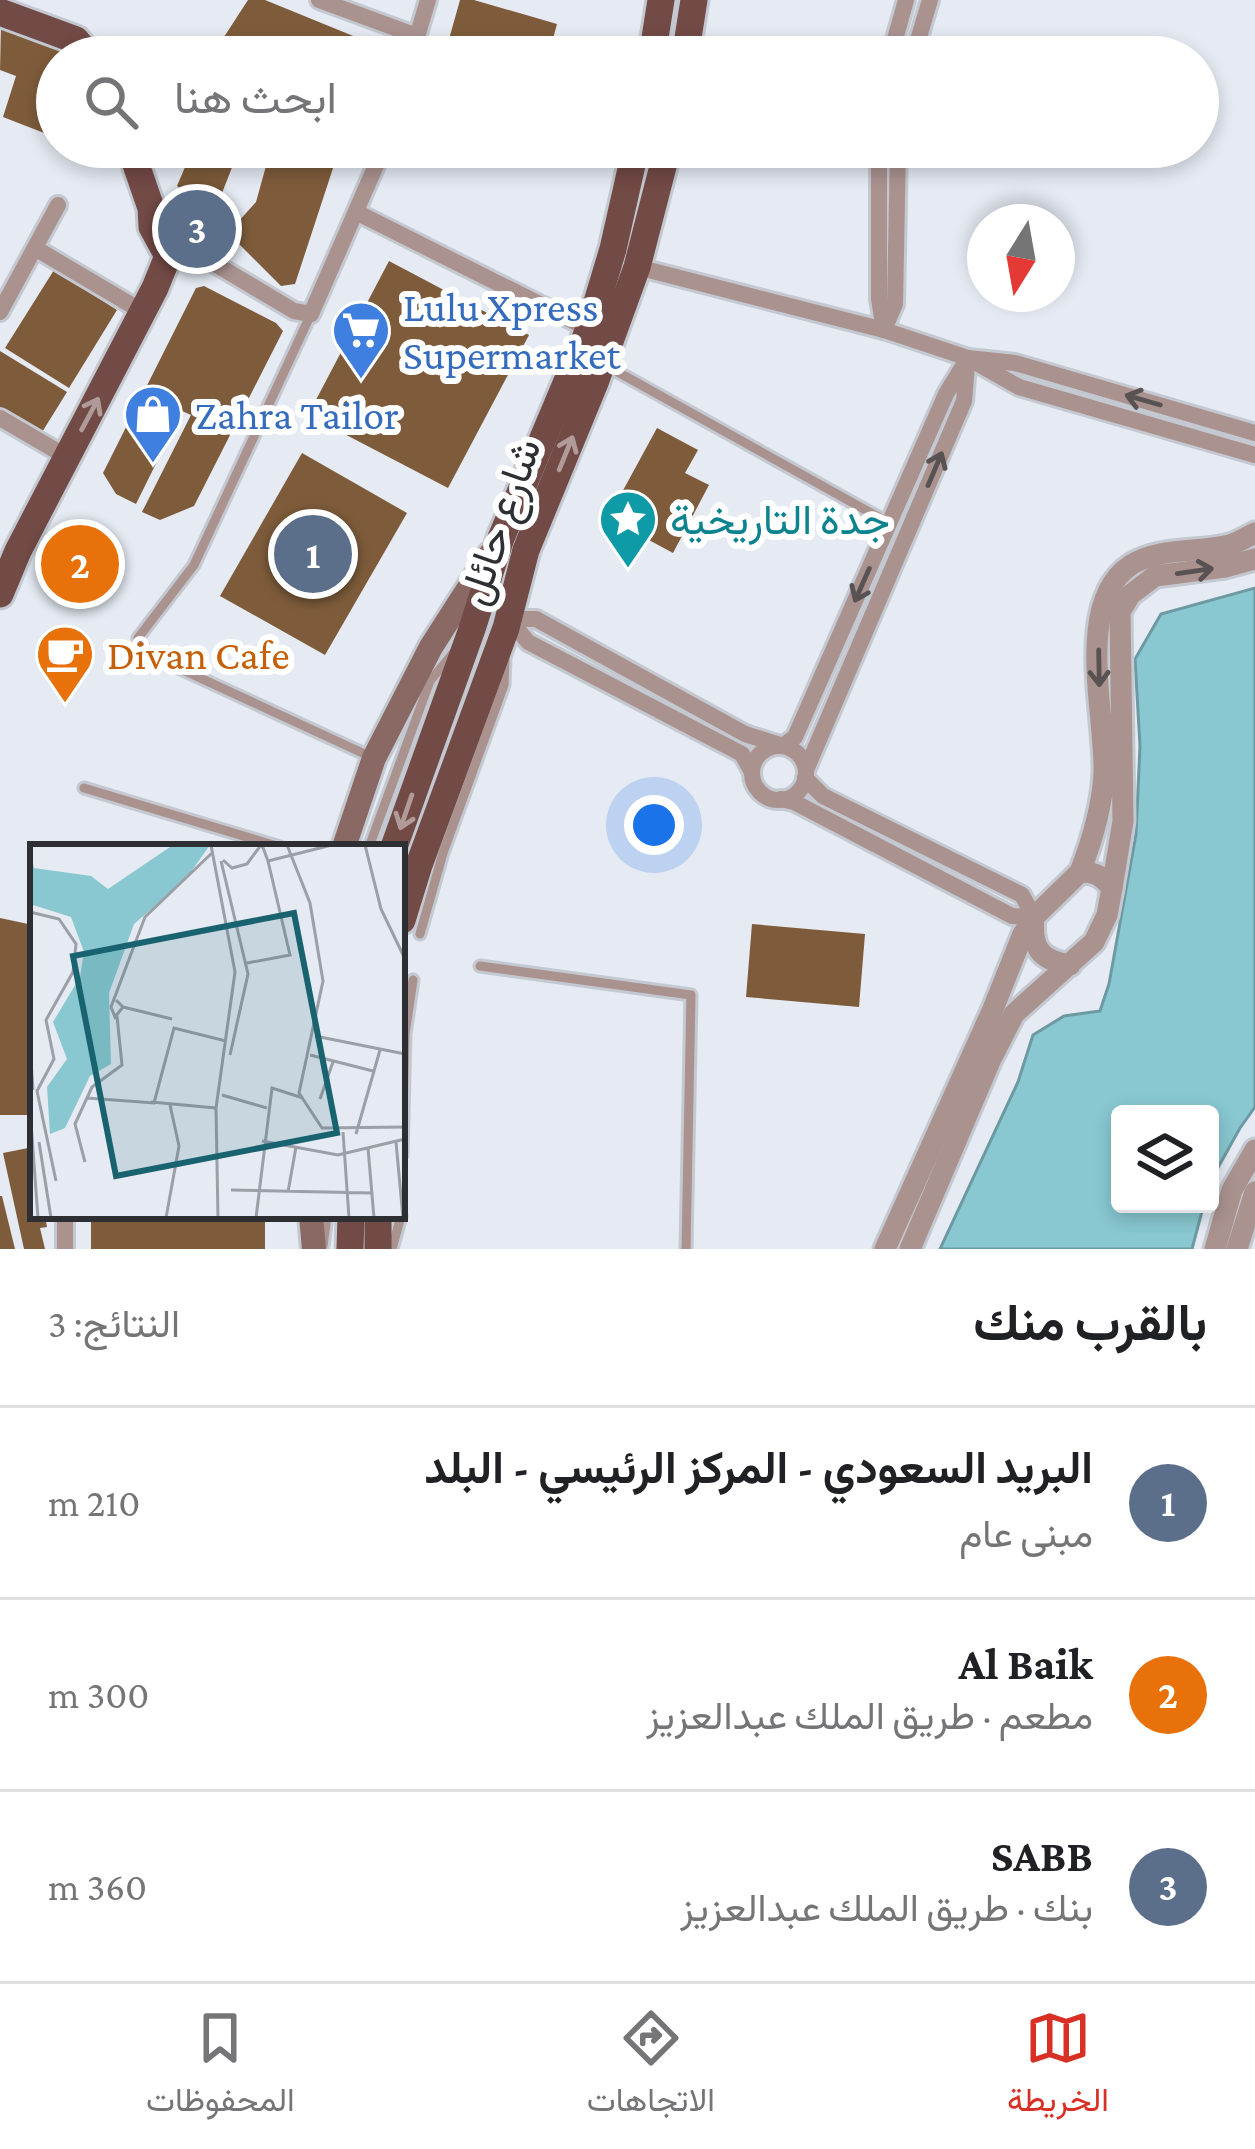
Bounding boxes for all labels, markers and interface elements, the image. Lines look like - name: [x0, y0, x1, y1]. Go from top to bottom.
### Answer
- search box: [36, 36, 1219, 168]
- icon: search: [78, 69, 144, 135]
- text: ابحث هنا: [174, 73, 337, 123]
- pin: 3: [158, 184, 236, 274]
- north arrow: [967, 204, 1075, 312]
- place label: Lulu Xpress Supermarket: [403, 283, 621, 378]
- supermarket icon: Lulu Xpress Supermarket: [330, 299, 392, 381]
- shop icon: Zahra Tailor: [122, 383, 184, 465]
- one-way arrow: [1125, 388, 1163, 410]
- place label: Zahra Tailor: [195, 391, 399, 438]
- one-way arrow: [79, 397, 102, 432]
- street label: شارع حائل: [449, 432, 555, 612]
- one-way arrow: [557, 436, 578, 473]
- one-way arrow: [925, 452, 947, 488]
- place icon: جدة التاريخية: [597, 488, 659, 570]
- place label: جدة التاريخية: [670, 496, 890, 546]
- pin: 1: [274, 509, 352, 599]
- pin: 2: [41, 519, 119, 609]
- one-way arrow: [1175, 559, 1214, 582]
- one-way arrow: [849, 566, 871, 602]
- cafe icon: Divan Cafe: [34, 623, 96, 705]
- place label: Divan Cafe: [107, 631, 290, 678]
- one-way arrow: [1088, 648, 1110, 687]
- one-way arrow: [394, 793, 415, 830]
- your location: [624, 795, 684, 855]
- inset map: [30, 844, 405, 1219]
- map controls: [1111, 1105, 1219, 1213]
- button: layers: [1111, 1105, 1219, 1213]
- text: بالقرب منك: [973, 1294, 1207, 1351]
- text: النتائج: 3: [48, 1302, 180, 1345]
- text: البريد السعودي - المركز الرئيسي - البلد: [424, 1443, 1093, 1493]
- text: 210 m: [48, 1481, 140, 1524]
- text: 1: [1161, 1481, 1175, 1524]
- text: مبنى عام: [959, 1512, 1093, 1555]
- text: Al Baik: [959, 1639, 1093, 1689]
- text: 300 m: [48, 1673, 149, 1716]
- text: 2: [1158, 1673, 1178, 1716]
- text: مطعم · طريق الملك عبدالعزيز: [646, 1694, 1093, 1737]
- text: SABB: [991, 1831, 1093, 1881]
- text: 360 m: [48, 1865, 147, 1908]
- text: 3: [1158, 1865, 1178, 1908]
- text: بنك · طريق الملك عبدالعزيز: [680, 1886, 1093, 1929]
- tab: المحفوظات: [146, 2005, 295, 2129]
- tab: الاتجاهات: [587, 2005, 715, 2129]
- tab: الخريطة: [1007, 2005, 1109, 2129]

